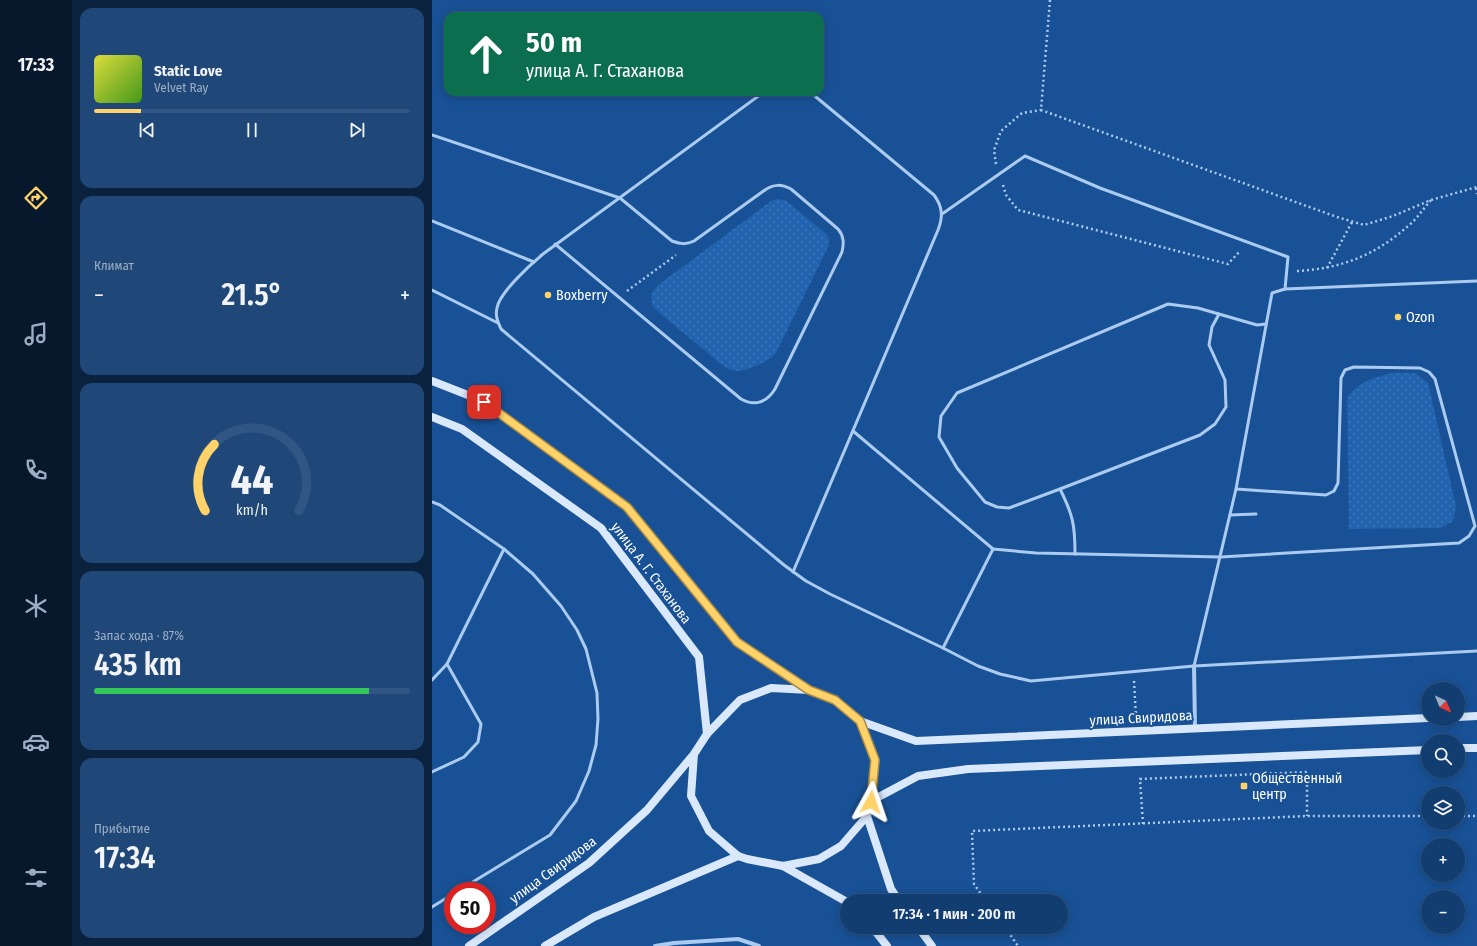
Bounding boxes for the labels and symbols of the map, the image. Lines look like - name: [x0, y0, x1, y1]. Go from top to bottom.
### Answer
- place label: Boxberry: [556, 287, 608, 304]
- marker: Boxberry: [543, 290, 553, 300]
- place label: Ozon: [1406, 309, 1435, 326]
- marker: Ozon: [1393, 312, 1403, 322]
- pin: [467, 385, 501, 419]
- street label: улица А. Г. Стаханова: [607, 519, 695, 627]
- north arrow: [1421, 682, 1465, 726]
- street label: улица Свиридова: [1089, 707, 1193, 729]
- place label: Общественный центр: [1252, 770, 1342, 803]
- position arrow: [850, 781, 892, 823]
- marker: Общественный центр: [1239, 781, 1249, 791]
- street label: улица Свиридова: [506, 833, 600, 907]
- speed limit sign: 50: [444, 882, 496, 934]

